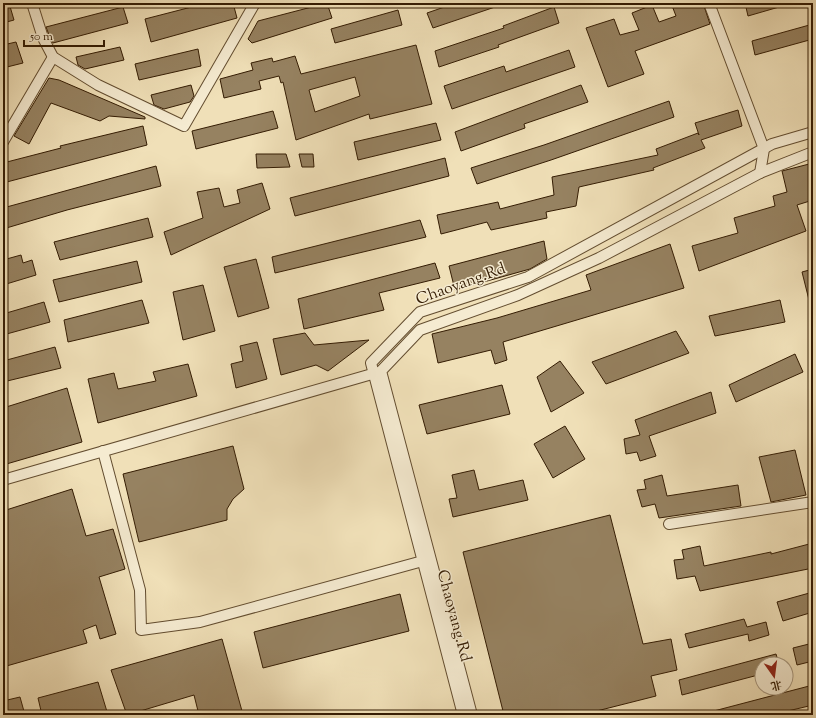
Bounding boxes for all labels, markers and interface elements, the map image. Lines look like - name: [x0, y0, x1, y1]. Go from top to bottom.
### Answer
- scale bar: [24, 22, 104, 48]
- text: 50 m: [29, 28, 53, 46]
- street label: Chaoyang.Rd: [413, 258, 509, 312]
- street label: Chaoyang.Rd: [430, 567, 476, 665]
- north arrow: [754, 656, 794, 696]
- text: 北: [769, 676, 783, 694]

